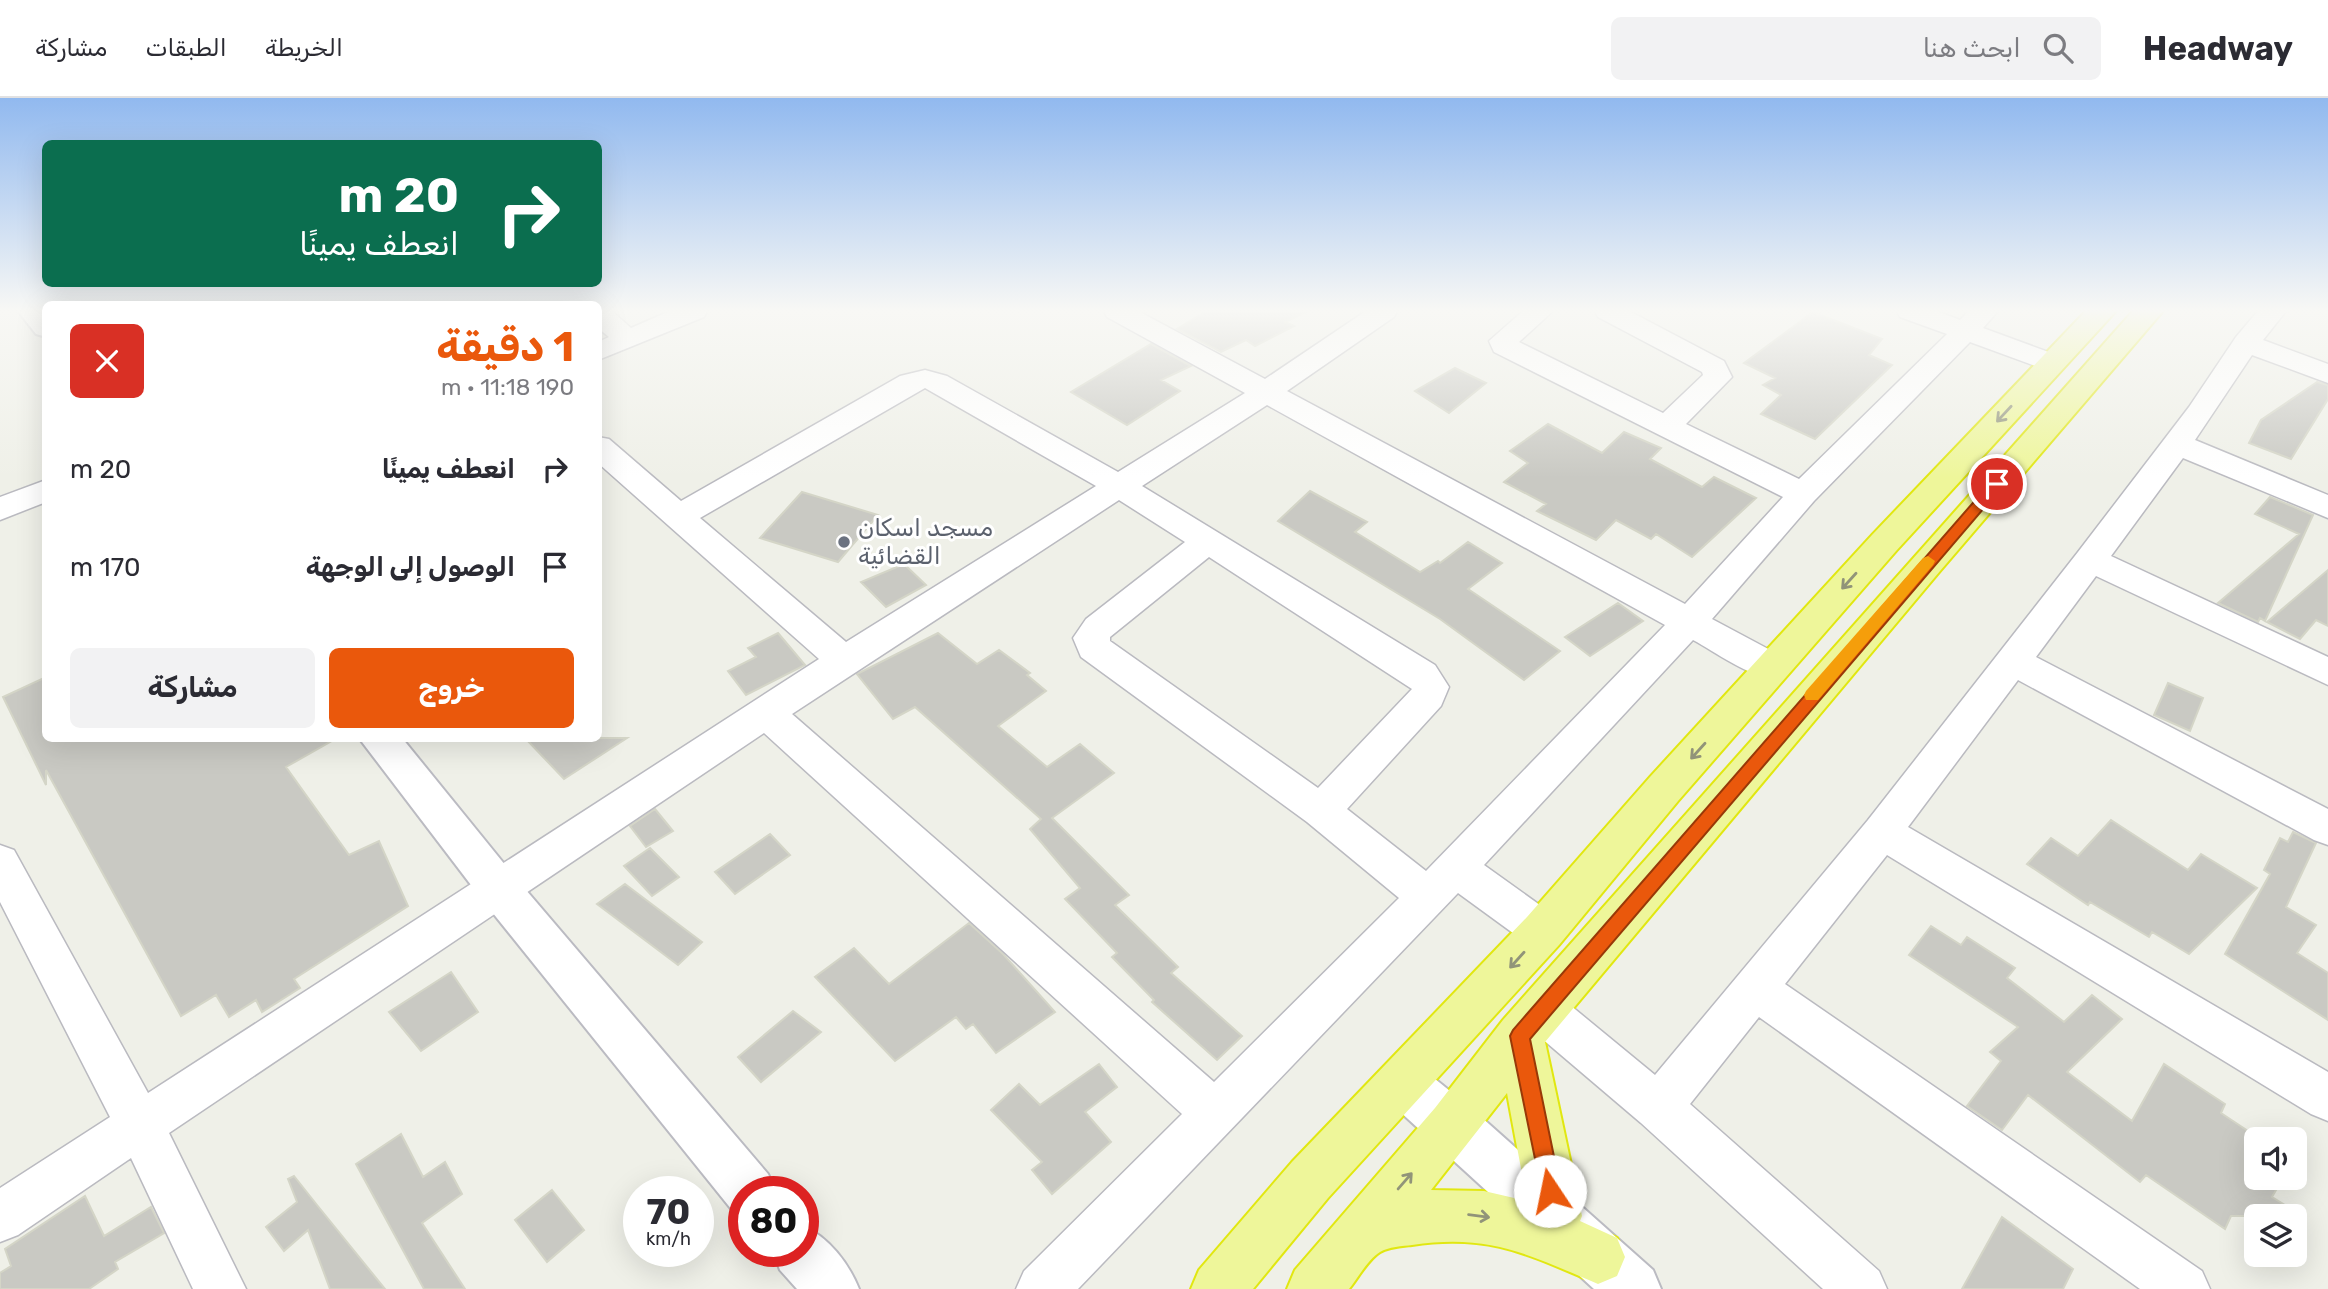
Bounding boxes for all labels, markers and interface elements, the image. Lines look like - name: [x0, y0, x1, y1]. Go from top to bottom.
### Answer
- search box: [1611, 17, 2101, 80]
- icon: search: [2039, 29, 2077, 67]
- text: Headway: [2143, 29, 2293, 68]
- text: ابحث هنا: [1923, 33, 2021, 64]
- text: مشاركة: [35, 34, 107, 62]
- text: الطبقات: [145, 34, 227, 62]
- text: الخريطة: [265, 34, 343, 62]
- text: 20 m: [339, 166, 459, 224]
- icon: right: [483, 168, 574, 259]
- text: انعطف يمينًا: [299, 225, 459, 263]
- text: 1 دقيقة: [436, 322, 574, 372]
- button: close: [70, 324, 144, 398]
- text: 190 m · 11:18: [441, 373, 574, 401]
- one-way arrow: [1996, 405, 2012, 423]
- icon: right: [536, 450, 574, 488]
- text: 20 m: [70, 454, 131, 485]
- text: انعطف يمينًا: [382, 454, 515, 485]
- pin: [1967, 454, 2027, 514]
- icon: arrive: [1978, 465, 2016, 503]
- place label: مسجد اسكان القضائية: [858, 514, 993, 570]
- marker: مسجد اسكان القضائية: [836, 534, 852, 550]
- icon: arrive: [536, 548, 574, 586]
- text: 170 m: [70, 552, 140, 583]
- text: الوصول إلى الوجهة: [306, 552, 515, 583]
- one-way arrow: [1841, 572, 1858, 589]
- button: مشاركة: [70, 648, 315, 728]
- button: خروج: [329, 648, 574, 728]
- one-way arrow: [1690, 741, 1706, 759]
- one-way arrow: [1509, 951, 1525, 969]
- map controls: [2244, 1127, 2307, 1267]
- button: sound: [2244, 1127, 2307, 1190]
- position arrow: [1513, 1154, 1587, 1228]
- one-way arrow: [1397, 1172, 1413, 1190]
- speed limit sign: 80: [728, 1176, 819, 1267]
- text: 70: [647, 1191, 690, 1233]
- button: layers: [2244, 1204, 2307, 1267]
- one-way arrow: [1467, 1210, 1490, 1223]
- text: km/h: [646, 1228, 691, 1250]

